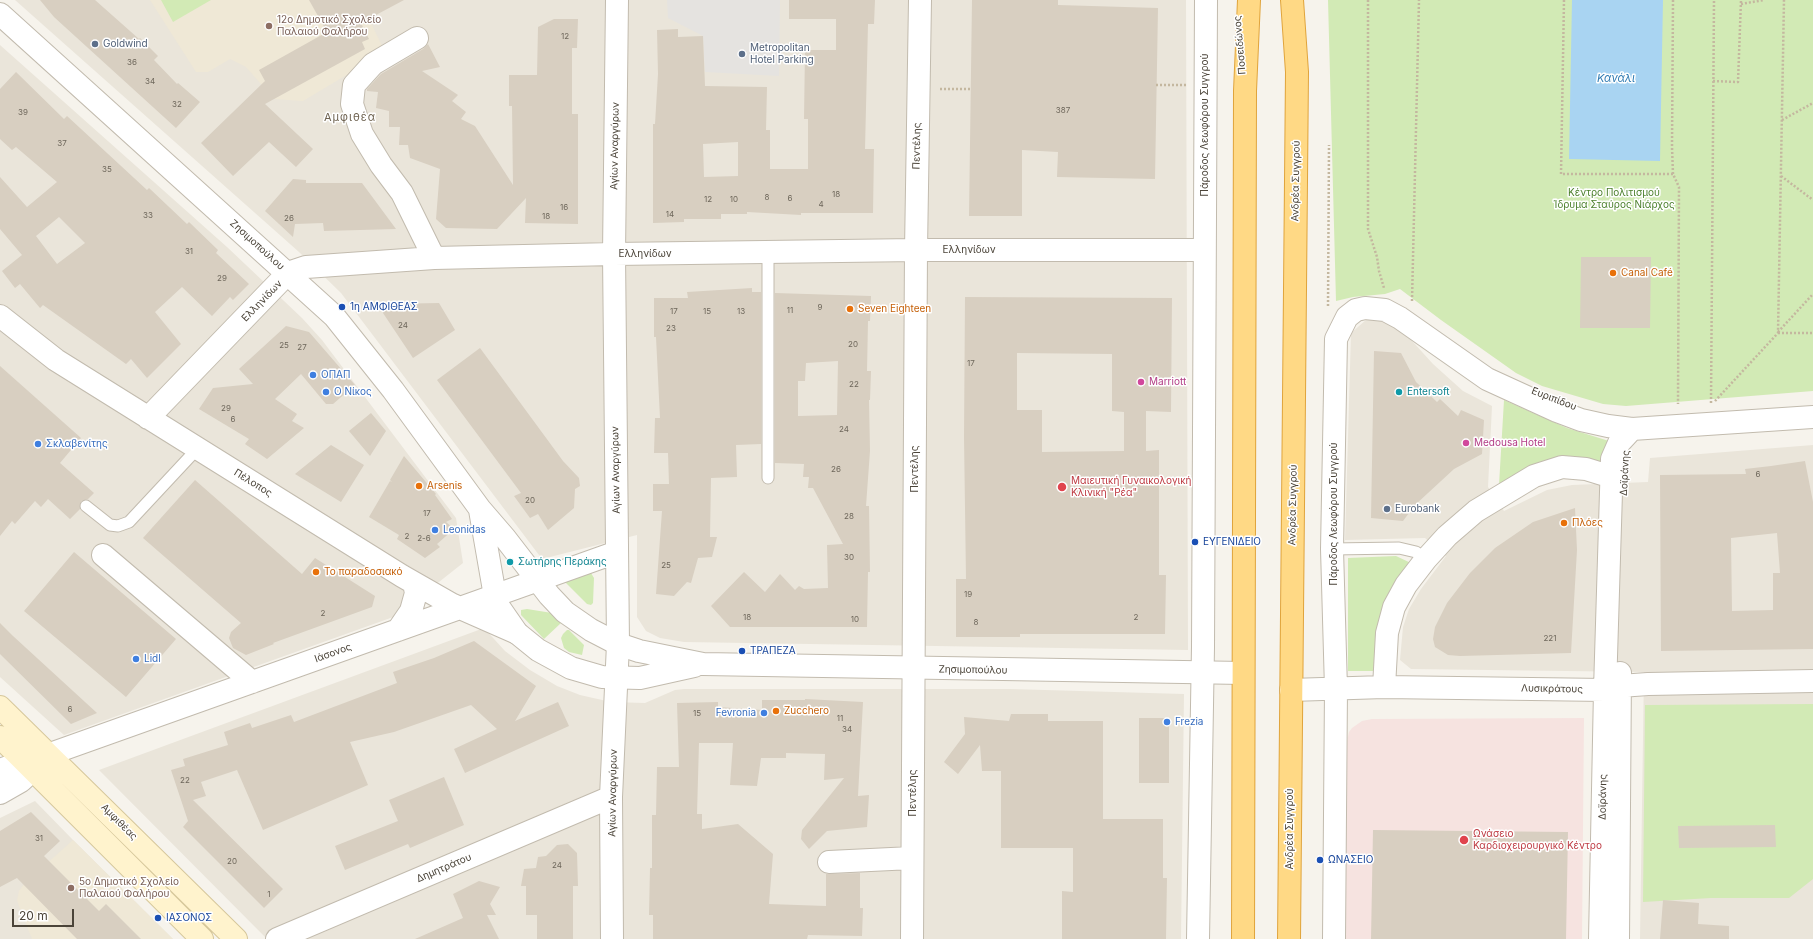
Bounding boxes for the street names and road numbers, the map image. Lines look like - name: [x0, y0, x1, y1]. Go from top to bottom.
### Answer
- street label: Ποσειδώνος: [1231, 15, 1249, 75]
- street label: Πάροδος Λεωφόρου Συγγρού: [1199, 54, 1211, 196]
- street label: Αγίων Αναργύρων: [608, 102, 622, 190]
- street label: Πεντέλης: [911, 122, 923, 170]
- street label: Ανδρέα Συγγρού: [1289, 140, 1303, 222]
- street label: Ζησιμοπούλου: [227, 217, 287, 273]
- street label: Ελληνίδων: [942, 244, 996, 256]
- street label: Ελληνίδων: [618, 248, 672, 260]
- street label: Ελληνίδων: [239, 278, 285, 324]
- street label: Ευριπίδου: [1530, 385, 1578, 413]
- street label: Αγίων Αναργύρων: [609, 426, 623, 514]
- street label: Πάροδος Λεωφόρου Συγγρού: [1328, 443, 1340, 585]
- street label: Πεντέλης: [909, 446, 921, 492]
- street label: Δοϊράνης: [1618, 450, 1632, 496]
- street label: Ανδρέα Συγγρού: [1286, 464, 1300, 546]
- street label: Πέλοπος: [232, 467, 274, 499]
- street label: Ιάσονος: [313, 641, 353, 665]
- street label: Ζησιμοπούλου: [938, 663, 1008, 677]
- street label: Λυσικράτους: [1521, 682, 1583, 696]
- street label: Αγίων Αναργύρων: [606, 749, 620, 837]
- street label: Πεντέλης: [907, 770, 919, 816]
- street label: Δοϊράνης: [1597, 774, 1609, 820]
- street label: Ανδρέα Συγγρού: [1284, 789, 1296, 869]
- street label: Αμφιθέας: [98, 801, 140, 843]
- street label: Δημητράτου: [415, 851, 473, 885]

